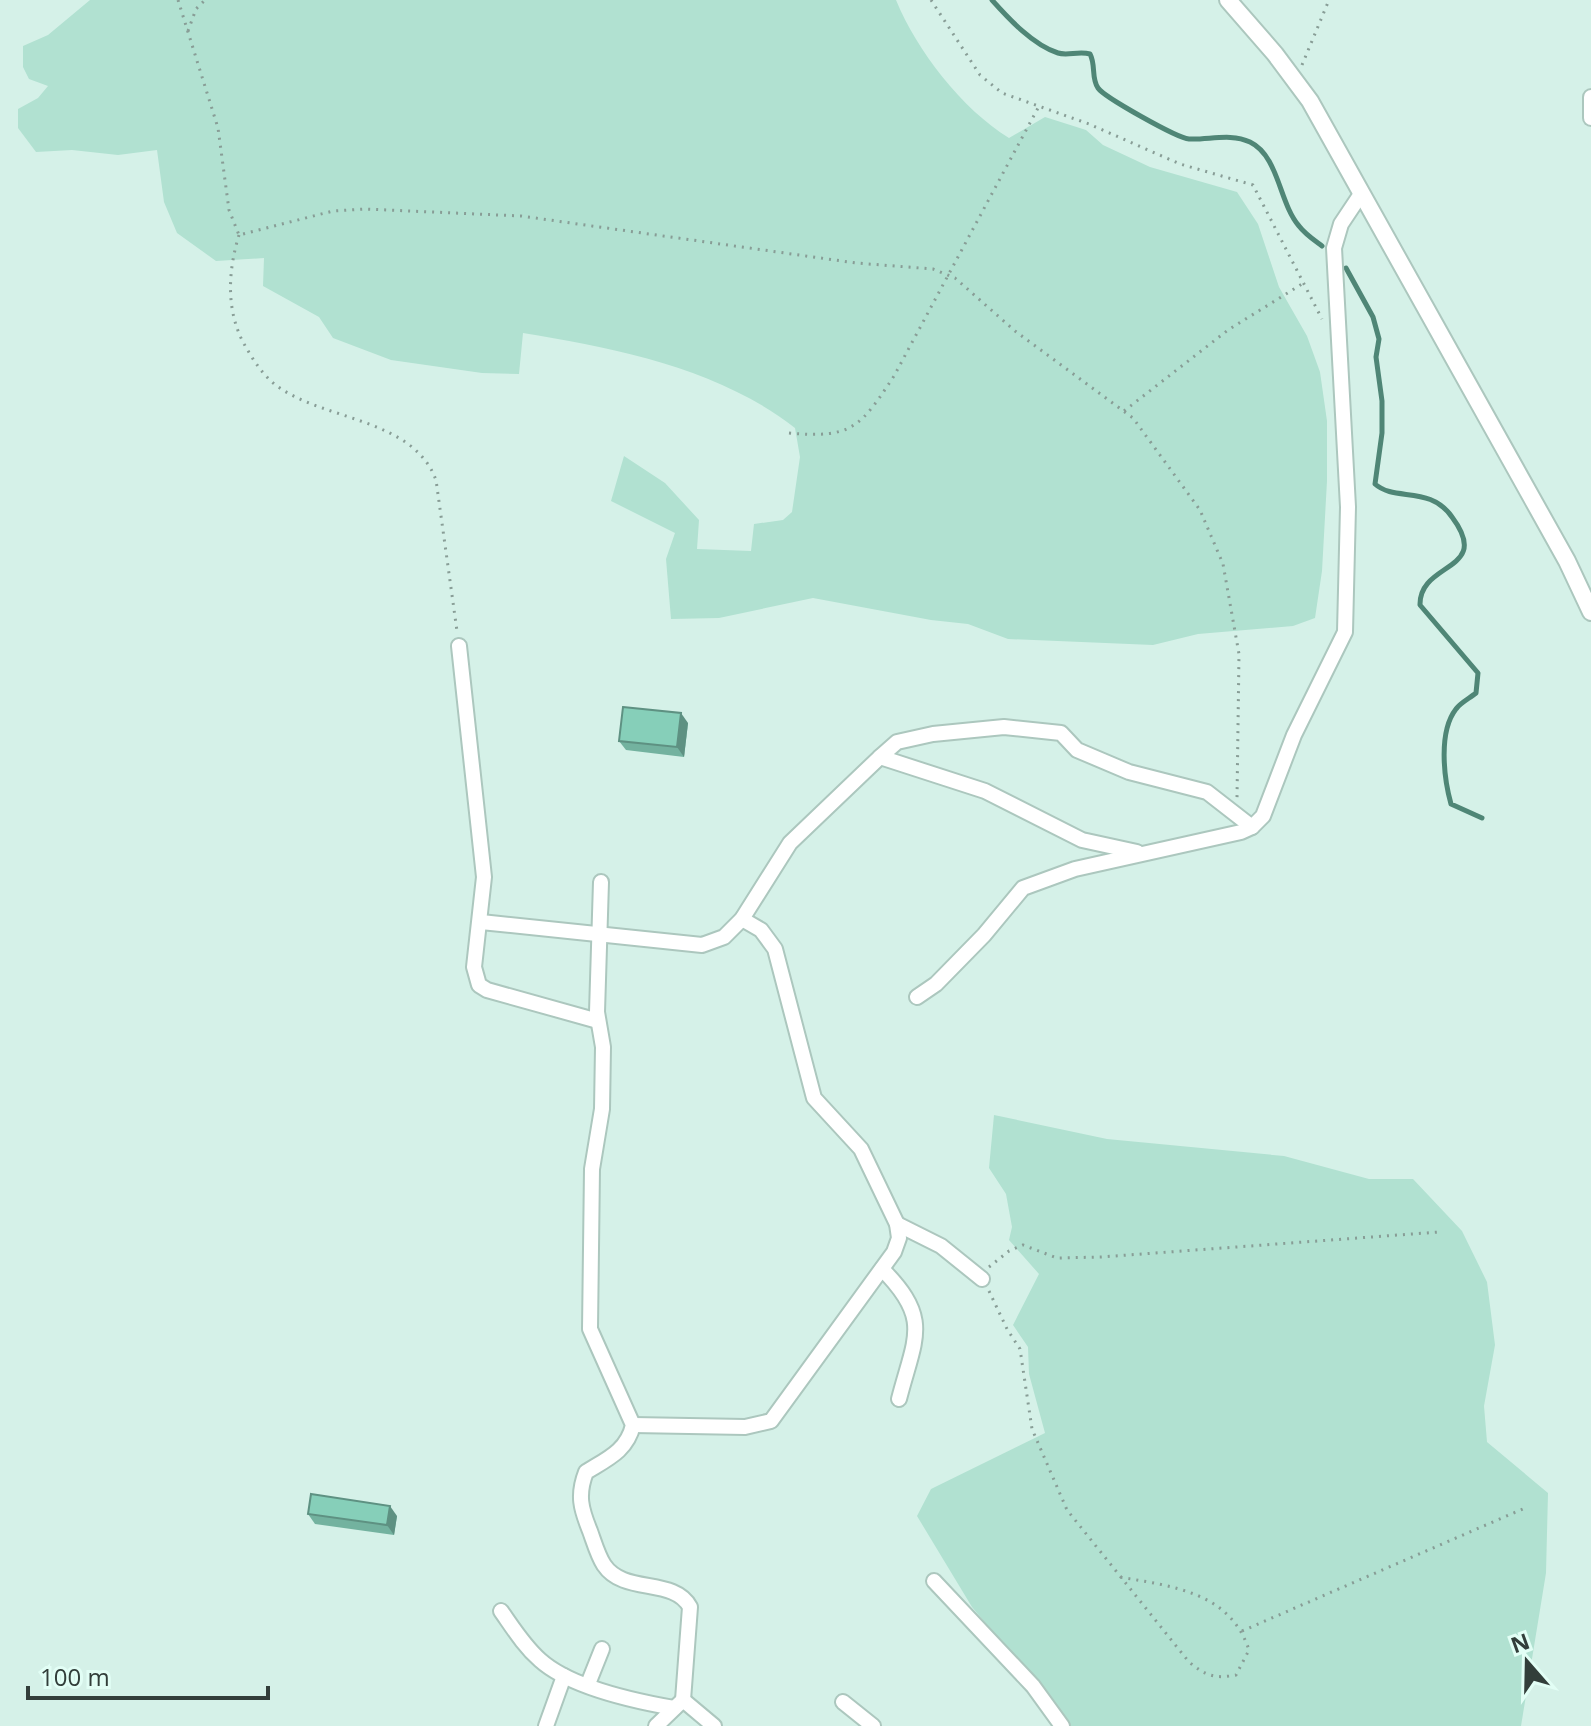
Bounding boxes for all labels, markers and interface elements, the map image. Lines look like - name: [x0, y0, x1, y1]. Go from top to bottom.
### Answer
- north arrow: [1487, 1622, 1567, 1702]
- text: N: [1506, 1625, 1533, 1659]
- scale bar: [28, 1650, 268, 1700]
- text: 100 m: [40, 1660, 110, 1693]

